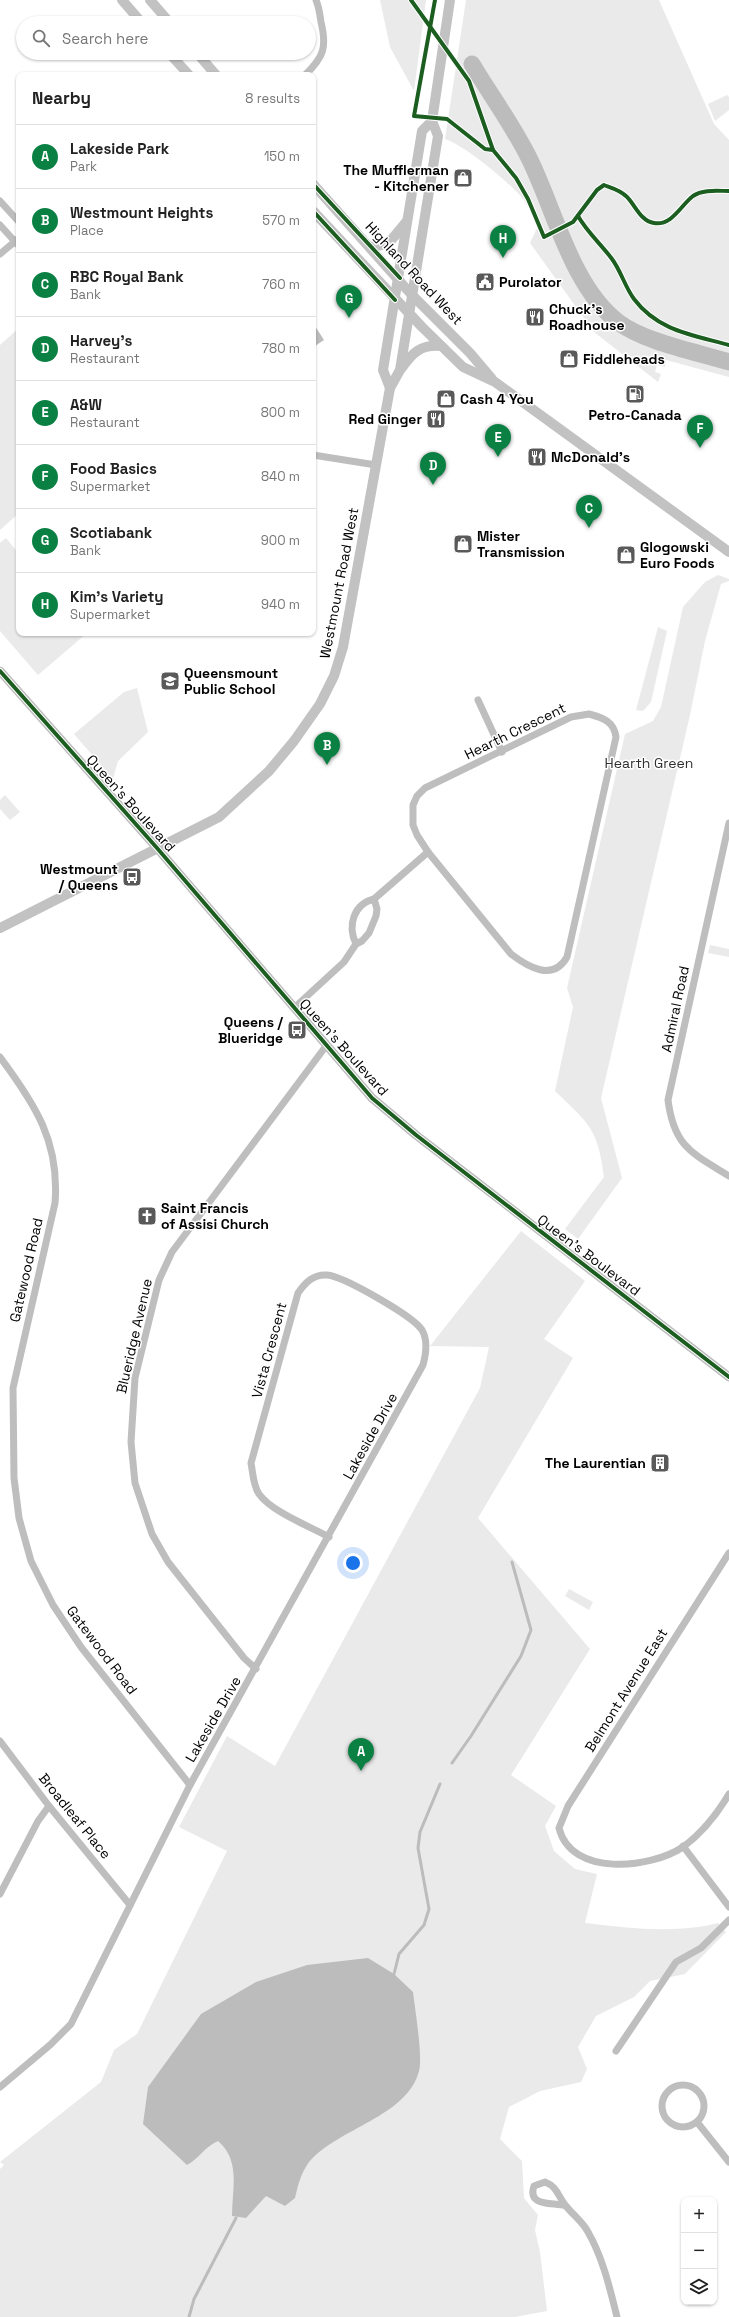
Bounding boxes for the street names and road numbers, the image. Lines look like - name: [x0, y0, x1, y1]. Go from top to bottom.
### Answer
- street label: Highland Road West: [361, 218, 467, 328]
- street label: Westmount Road West: [316, 506, 362, 660]
- street label: Hearth Crescent: [461, 699, 569, 763]
- street label: Queen's Boulevard: [83, 751, 179, 855]
- street label: Admiral Road: [657, 964, 693, 1054]
- street label: Queen's Boulevard: [296, 995, 392, 1099]
- street label: Queen's Boulevard: [534, 1210, 644, 1300]
- street label: Gatewood Road: [5, 1216, 47, 1324]
- street label: Blueridge Avenue: [112, 1277, 156, 1395]
- street label: Vista Crescent: [248, 1300, 290, 1400]
- street label: Lakeside Drive: [339, 1389, 401, 1483]
- street label: Gatewood Road: [63, 1602, 141, 1698]
- street label: Belmont Avenue East: [581, 1625, 671, 1755]
- street label: Lakeside Drive: [181, 1673, 245, 1765]
- street label: Broadleaf Place: [35, 1769, 115, 1863]

